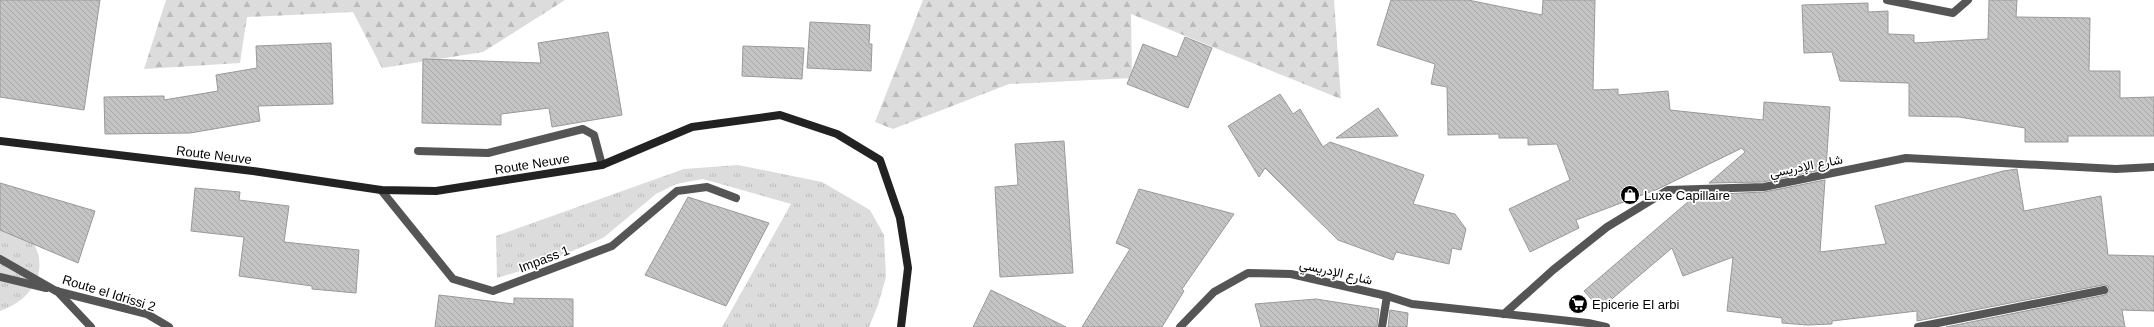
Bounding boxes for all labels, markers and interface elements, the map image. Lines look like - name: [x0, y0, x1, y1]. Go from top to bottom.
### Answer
- street label: Route Neuve: [175, 143, 253, 167]
- street label: Route Neuve: [493, 151, 571, 177]
- street label: شارع الإدريسي: [1768, 152, 1844, 183]
- shop icon: Luxe Capillaire: [1619, 184, 1641, 206]
- place label: Luxe Capillaire: [1644, 188, 1730, 203]
- street label: Impass 1: [517, 243, 571, 275]
- street label: شارع الإدريسي: [1297, 256, 1374, 291]
- street label: Route el Idrissi 2: [61, 272, 157, 314]
- supermarket icon: Epicerie El arbi: [1567, 293, 1589, 315]
- place label: Epicerie El arbi: [1592, 297, 1680, 312]

